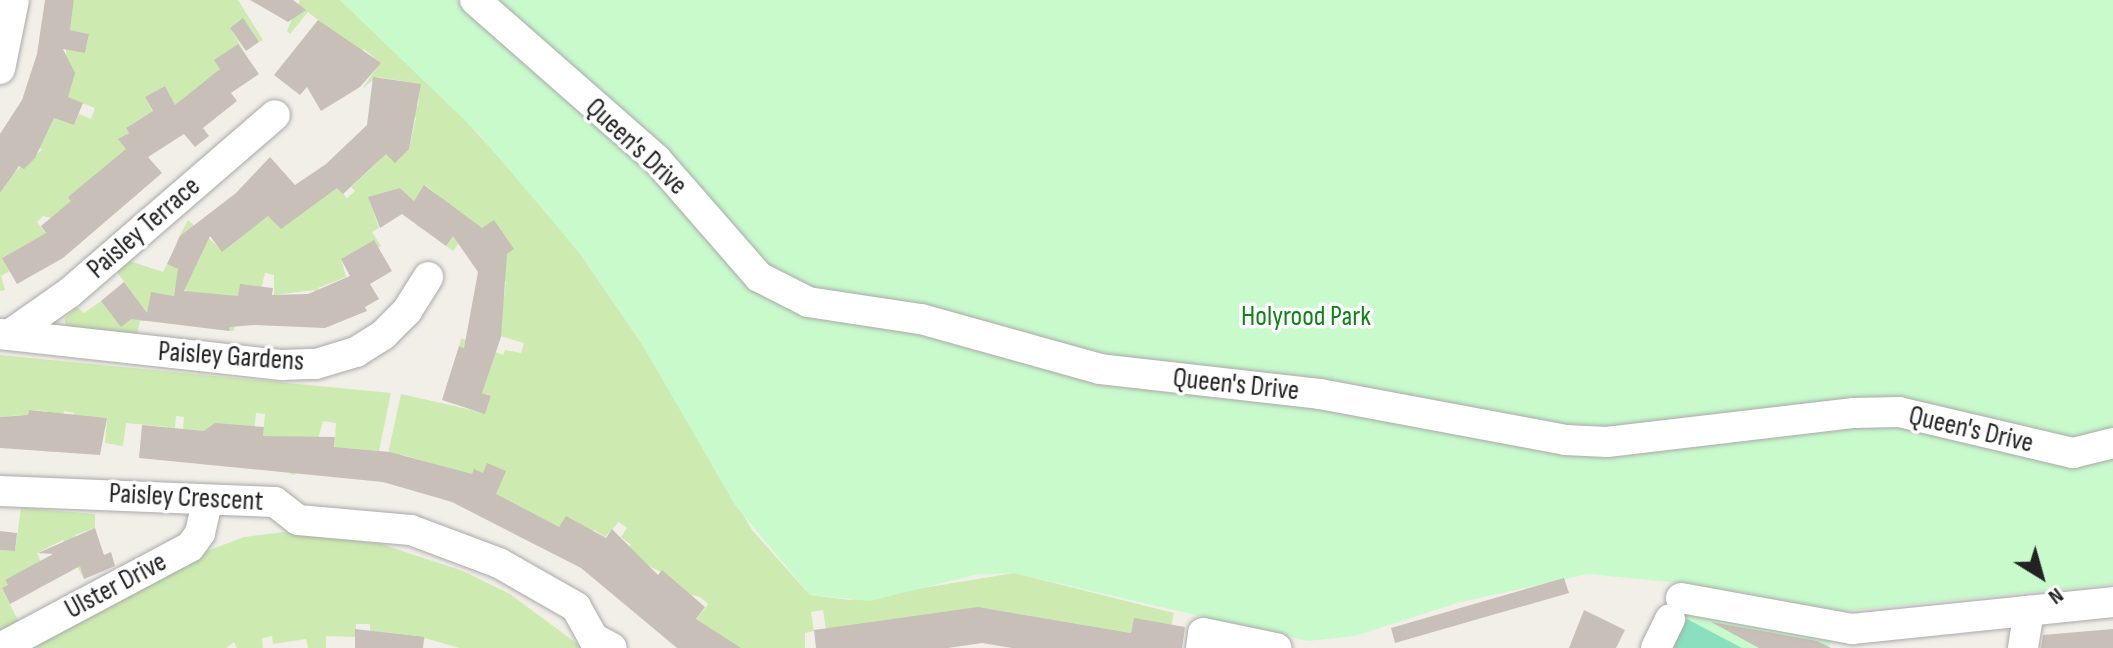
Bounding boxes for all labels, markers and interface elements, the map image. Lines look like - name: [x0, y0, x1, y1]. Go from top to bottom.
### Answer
- street label: Queen's Drive: [578, 91, 694, 203]
- street label: Paisley Terrace: [81, 170, 207, 286]
- park label: Holyrood Park: [1241, 300, 1371, 334]
- street label: Paisley Gardens: [157, 335, 305, 379]
- street label: Queen's Drive: [1171, 362, 1301, 408]
- street label: Queen's Drive: [1905, 399, 2037, 461]
- street label: Paisley Crescent: [108, 477, 264, 519]
- north arrow: [2001, 536, 2081, 616]
- street label: Ulster Drive: [60, 545, 172, 627]
- text: N: [2043, 581, 2069, 610]

